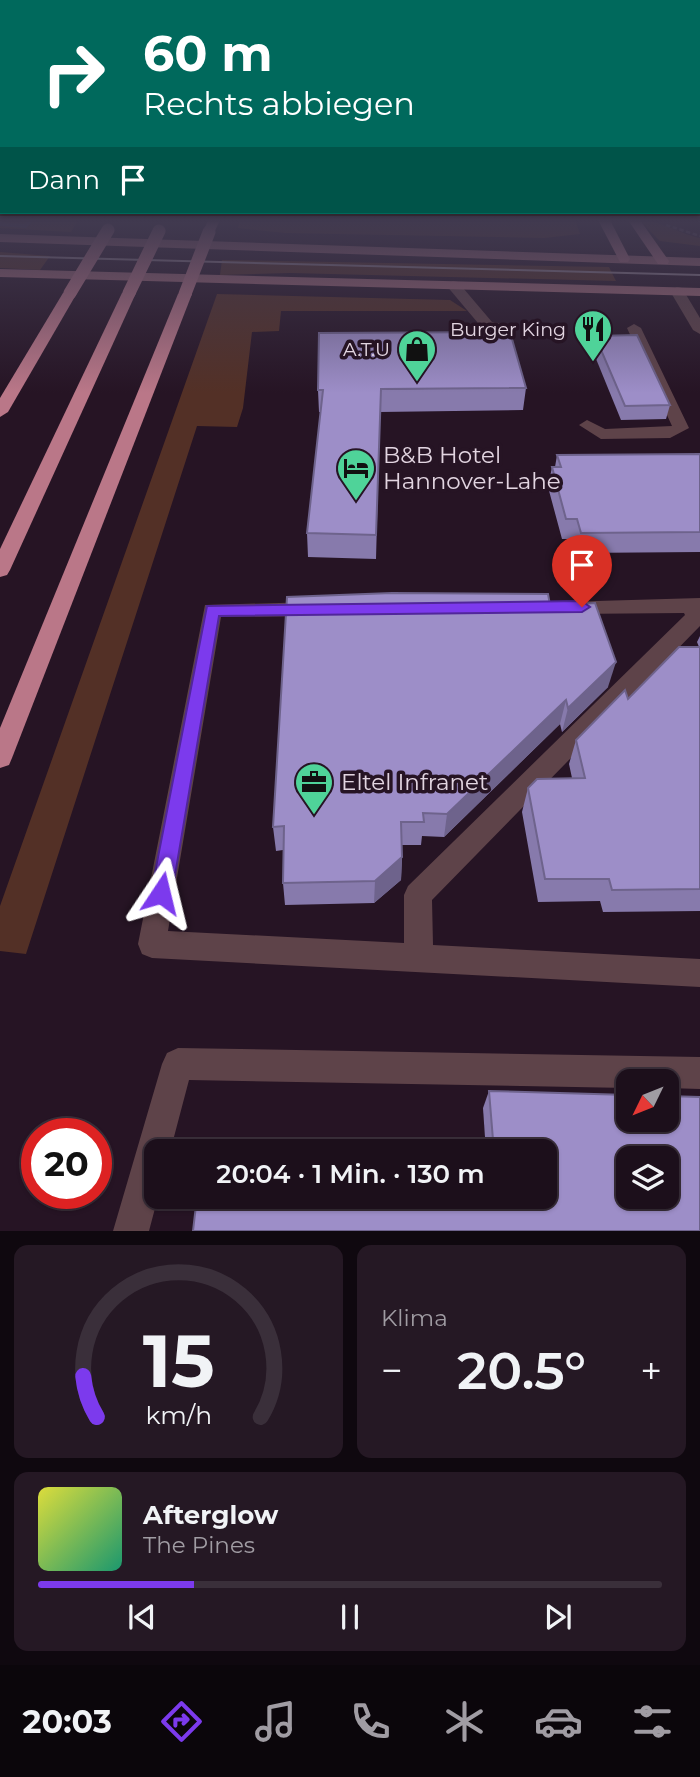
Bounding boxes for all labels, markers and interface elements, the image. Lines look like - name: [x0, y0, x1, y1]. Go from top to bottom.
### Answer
- text: 60 m: [143, 24, 273, 83]
- icon: right: [28, 28, 119, 119]
- text: Rechts abbiegen: [143, 84, 415, 123]
- icon: arrive: [114, 161, 152, 199]
- text: Dann: [28, 164, 100, 196]
- restaurant icon: Burger King: [572, 308, 614, 363]
- place label: Burger King: [450, 318, 566, 341]
- shop icon: A.T.U: [396, 328, 438, 383]
- place label: A.T.U: [343, 338, 390, 361]
- place label: B&B Hotel Hannover-Lahe: [383, 441, 561, 495]
- hotel icon: B&B Hotel Hannover-Lahe: [335, 447, 377, 502]
- pin: [552, 535, 612, 607]
- icon: arrive: [563, 546, 601, 584]
- office icon: Eltel Infranet: [293, 761, 335, 816]
- place label: Eltel Infranet: [341, 768, 488, 796]
- position arrow: [124, 856, 198, 930]
- north arrow: [616, 1069, 679, 1132]
- map controls: [616, 1069, 679, 1209]
- speed limit sign: 20: [21, 1118, 112, 1209]
- button: layers: [616, 1146, 679, 1209]
- text: 20:04 · 1 Min. · 130 m: [216, 1158, 485, 1190]
- text: Klima: [381, 1304, 448, 1332]
- text: 15: [143, 1318, 214, 1406]
- text: 20.5°: [457, 1339, 586, 1402]
- text: −: [381, 1347, 403, 1394]
- text: +: [640, 1347, 662, 1394]
- text: km/h: [145, 1400, 212, 1430]
- text: Afterglow: [143, 1499, 278, 1531]
- text: The Pines: [143, 1531, 255, 1559]
- icon: previous: [123, 1598, 161, 1636]
- icon: pause: [331, 1598, 369, 1636]
- icon: next: [539, 1598, 577, 1636]
- icon: directions: [157, 1697, 206, 1746]
- icon: music: [251, 1697, 300, 1746]
- icon: phone: [346, 1697, 395, 1746]
- icon: climate: [440, 1697, 489, 1746]
- icon: car: [534, 1697, 583, 1746]
- icon: filters: [628, 1697, 677, 1746]
- text: 20:03: [23, 1702, 112, 1741]

